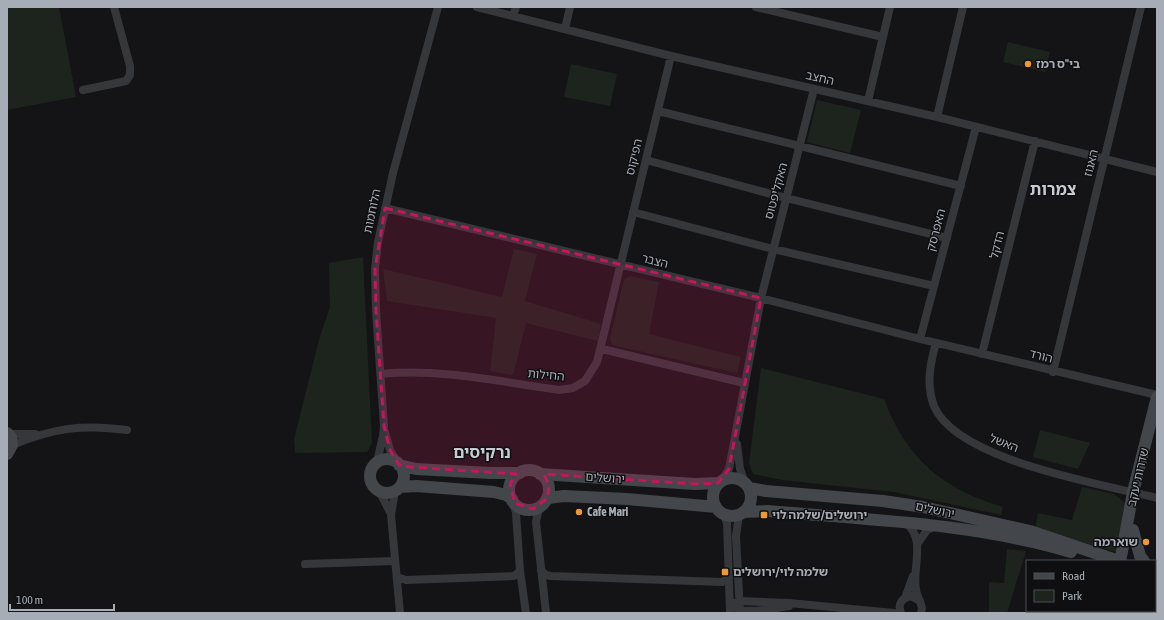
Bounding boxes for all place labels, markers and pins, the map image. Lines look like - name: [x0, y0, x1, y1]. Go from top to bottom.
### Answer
- place label: בי"ס רמז: [1036, 57, 1080, 71]
- marker: בי"ס רמז: [1023, 59, 1033, 69]
- place label: Cafe Mari: [587, 505, 629, 519]
- marker: Cafe Mari: [574, 507, 584, 517]
- place label: ירושלים/שלמה לוי: [772, 508, 867, 522]
- marker: ירושלים/שלמה לוי: [759, 510, 769, 520]
- place label: שוארמה: [1094, 535, 1138, 549]
- marker: שוארמה: [1141, 537, 1151, 547]
- place label: שלמה לוי/ירושלים: [733, 565, 828, 579]
- marker: שלמה לוי/ירושלים: [720, 567, 730, 577]

